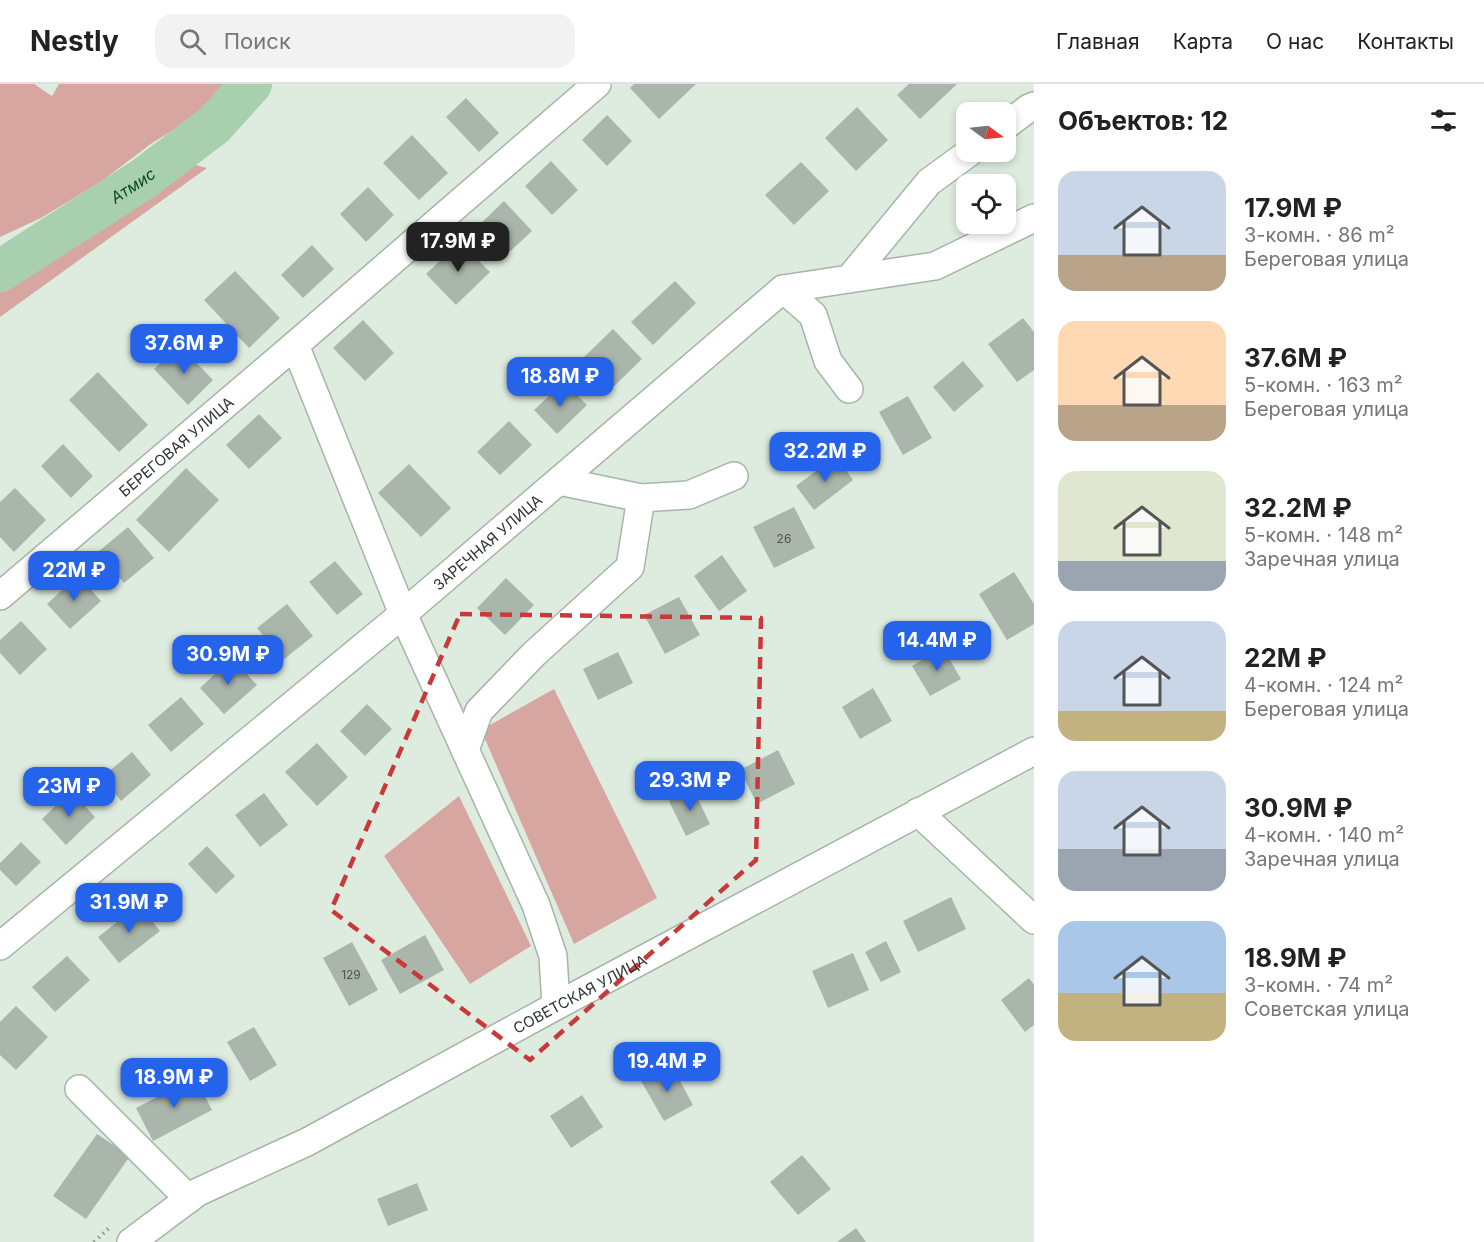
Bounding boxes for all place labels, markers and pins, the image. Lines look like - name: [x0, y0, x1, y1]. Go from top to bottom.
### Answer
- pin: 17.9M ₽: [403, 222, 513, 273]
- pin: 37.6M ₽: [129, 324, 239, 375]
- pin: 18.8M ₽: [505, 357, 615, 408]
- pin: 32.2M ₽: [770, 432, 880, 483]
- pin: 22M ₽: [32, 551, 116, 602]
- pin: 14.4M ₽: [882, 621, 992, 672]
- pin: 30.9M ₽: [173, 635, 283, 686]
- pin: 29.3M ₽: [635, 761, 745, 812]
- pin: 23M ₽: [27, 767, 111, 818]
- pin: 31.9M ₽: [74, 883, 184, 934]
- pin: 19.4M ₽: [612, 1042, 722, 1093]
- pin: 18.9M ₽: [119, 1058, 229, 1109]

